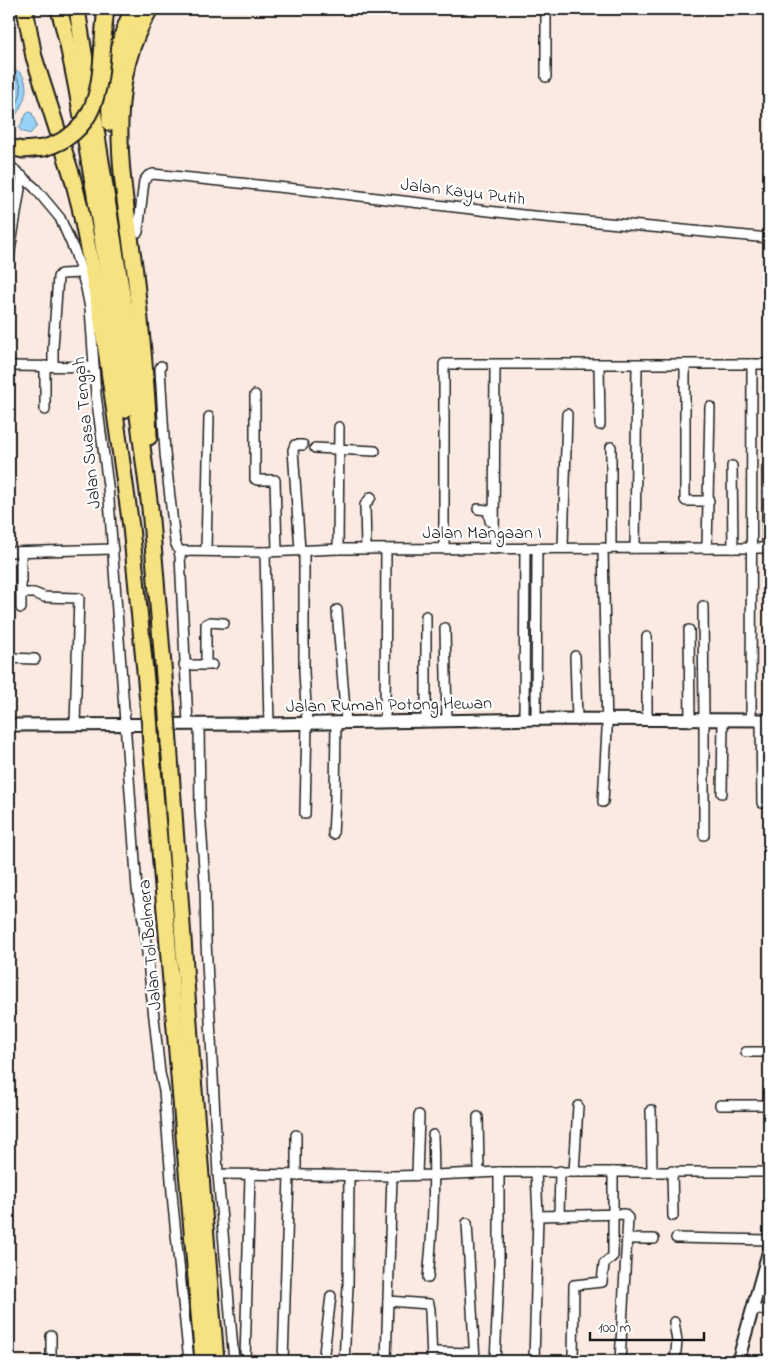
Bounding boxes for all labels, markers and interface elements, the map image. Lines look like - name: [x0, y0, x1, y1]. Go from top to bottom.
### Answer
- street label: Jalan Kayu Putih: [399, 172, 526, 214]
- street label: Jalan Suasa Tengah: [67, 355, 110, 510]
- street label: Jalan Mangaan I: [422, 521, 542, 548]
- street label: Jalan Rumah Potong Hewan: [286, 691, 492, 722]
- street label: Jalan Tol Belmera: [132, 878, 170, 1011]
- scale bar: [590, 1310, 704, 1342]
- text: 100 m: [598, 1317, 631, 1339]

